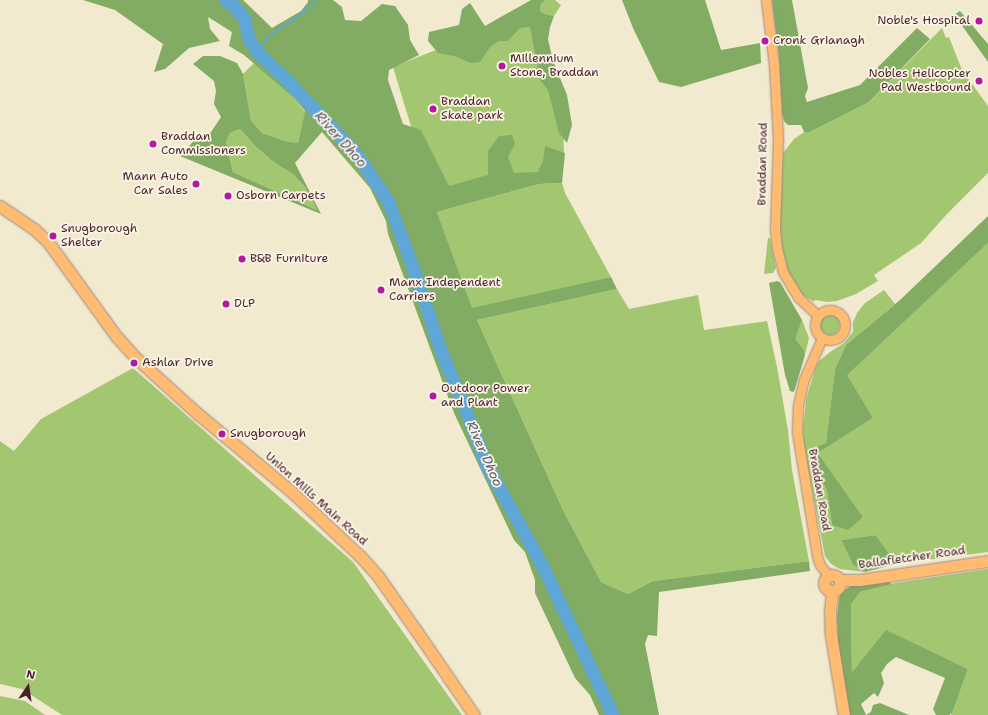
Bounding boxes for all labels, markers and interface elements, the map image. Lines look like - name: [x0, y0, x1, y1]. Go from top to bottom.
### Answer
- place label: Noble's Hospital: [877, 14, 970, 28]
- marker: Noble's Hospital: [973, 15, 985, 27]
- place label: Cronk Grianagh: [773, 34, 865, 48]
- marker: Cronk Grianagh: [760, 36, 770, 46]
- place label: Millennium Stone, Braddan: [510, 52, 599, 80]
- marker: Millennium Stone, Braddan: [497, 61, 507, 71]
- place label: Nobles Helicopter Pad Westbound: [869, 67, 971, 95]
- marker: Nobles Helicopter Pad Westbound: [974, 76, 984, 86]
- place label: Braddan Skate park: [441, 95, 503, 123]
- marker: Braddan Skate park: [428, 104, 438, 114]
- water label: River Dhoo: [311, 109, 369, 171]
- street label: Braddan Road: [755, 122, 771, 206]
- place label: Braddan Commissioners: [161, 130, 246, 158]
- marker: Braddan Commissioners: [148, 139, 158, 149]
- place label: Mann Auto Car Sales: [123, 170, 188, 198]
- marker: Mann Auto Car Sales: [191, 179, 201, 189]
- place label: Osborn Carpets: [236, 189, 326, 203]
- marker: Osborn Carpets: [223, 191, 233, 201]
- place label: Snugborough Shelter: [61, 222, 137, 250]
- marker: Snugborough Shelter: [48, 231, 58, 241]
- place label: B&B Furniture: [250, 252, 328, 266]
- marker: B&B Furniture: [237, 254, 247, 264]
- place label: Manx Independent Carriers: [389, 276, 501, 304]
- marker: Manx Independent Carriers: [376, 285, 386, 295]
- place label: DLP: [234, 297, 255, 311]
- marker: DLP: [221, 299, 231, 309]
- place label: Ashlar Drive: [142, 356, 214, 370]
- marker: Ashlar Drive: [129, 358, 139, 368]
- place label: Outdoor Power and Plant: [441, 382, 529, 410]
- marker: Outdoor Power and Plant: [428, 391, 438, 401]
- water label: River Dhoo: [463, 419, 505, 489]
- place label: Snugborough: [230, 427, 306, 441]
- marker: Snugborough: [217, 429, 227, 439]
- street label: Braddan Road: [805, 448, 833, 532]
- street label: Union Mills Main Road: [262, 449, 370, 549]
- street label: Ballafletcher Road: [858, 543, 966, 573]
- north arrow: [8, 667, 48, 707]
- text: N: [25, 667, 37, 683]

